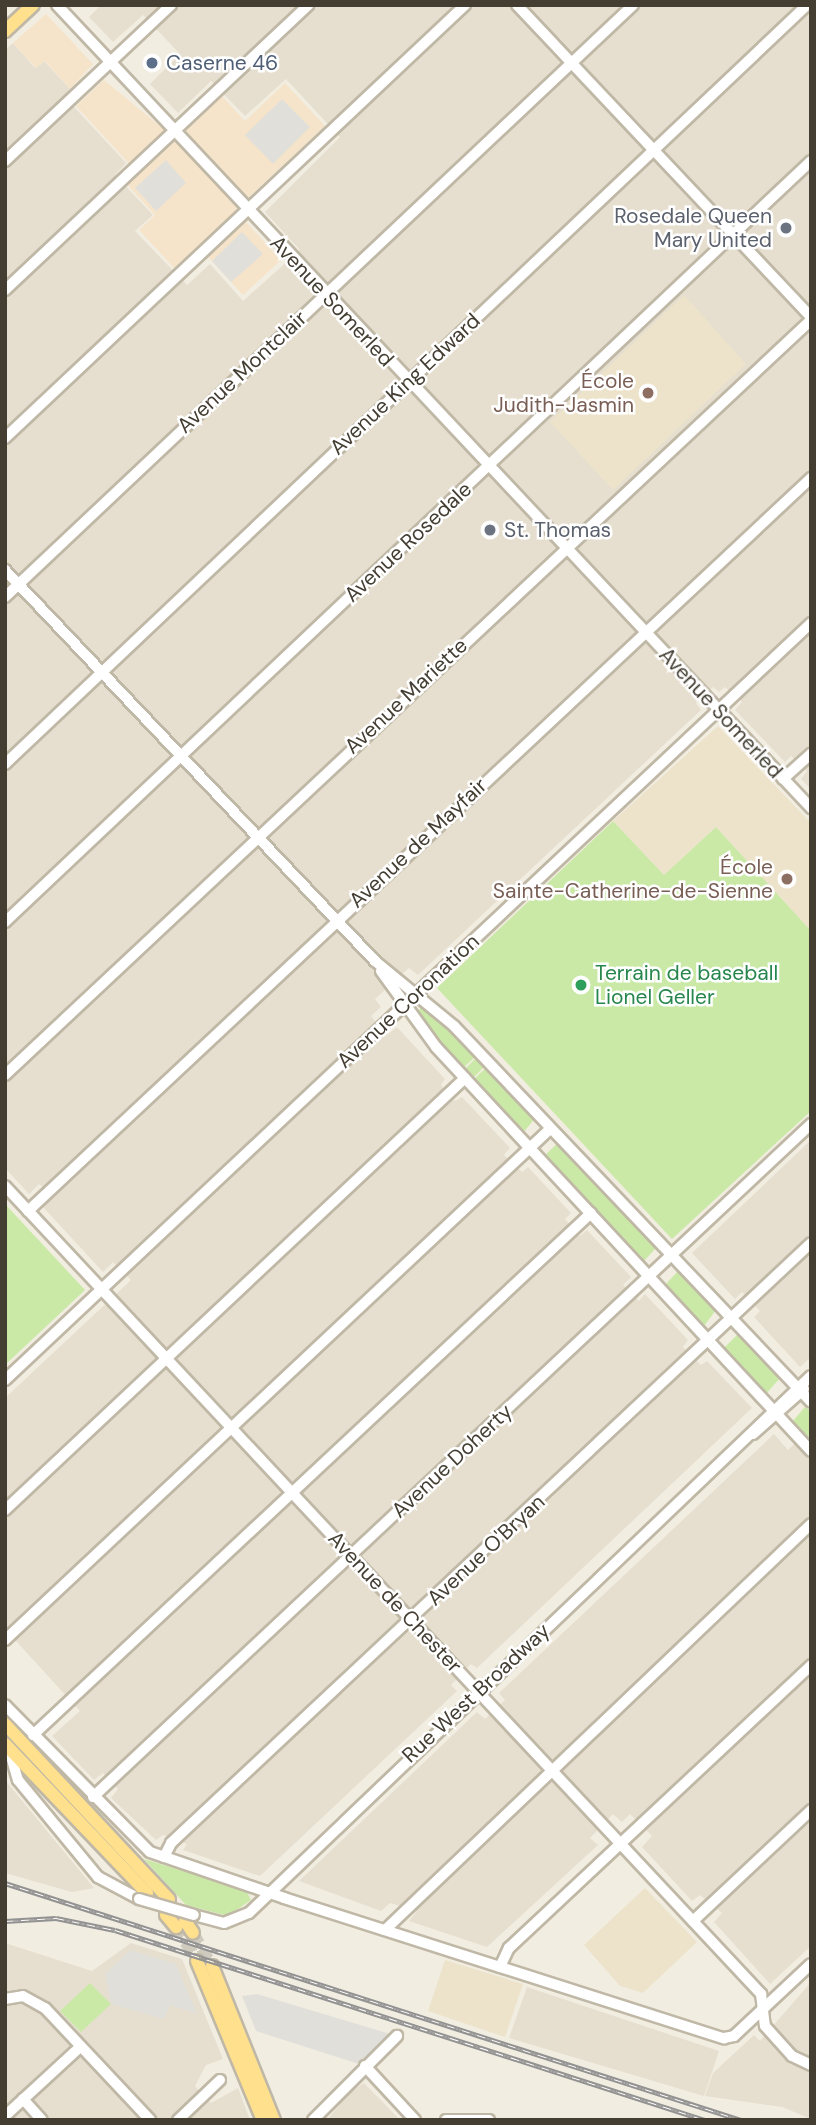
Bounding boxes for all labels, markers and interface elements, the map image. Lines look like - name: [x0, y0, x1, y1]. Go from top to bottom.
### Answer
- place label: Caserne 46: [166, 50, 278, 76]
- marker: Caserne 46: [144, 55, 160, 71]
- place label: Rosedale Queen Mary United: [614, 203, 772, 253]
- marker: Rosedale Queen Mary United: [778, 220, 794, 236]
- street label: Avenue Somerled: [265, 230, 399, 372]
- street label: Avenue Montclair: [172, 306, 312, 438]
- street label: Avenue King Edward: [325, 308, 485, 460]
- place label: École Judith-Jasmin: [493, 368, 634, 418]
- marker: École Judith-Jasmin: [640, 385, 656, 401]
- street label: Avenue Rosedale: [339, 477, 477, 607]
- place label: St. Thomas: [504, 517, 611, 543]
- marker: St. Thomas: [482, 522, 498, 538]
- street label: Avenue Mariette: [339, 633, 473, 759]
- street label: Avenue Somerled: [654, 642, 788, 784]
- street label: Avenue de Mayfair: [344, 773, 492, 913]
- place label: École Sainte-Catherine-de-Sienne: [493, 854, 773, 904]
- marker: École Sainte-Catherine-de-Sienne: [779, 871, 795, 887]
- street label: Avenue Coronation: [332, 929, 484, 1073]
- place label: Terrain de baseball Lionel Geller: [595, 960, 778, 1010]
- marker: Terrain de baseball Lionel Geller: [573, 977, 589, 993]
- street label: Avenue Doherty: [387, 1399, 517, 1523]
- street label: Avenue O'Bryan: [422, 1489, 550, 1611]
- street label: Avenue de Chester: [323, 1526, 467, 1678]
- street label: Rue West Broadway: [397, 1618, 555, 1768]

